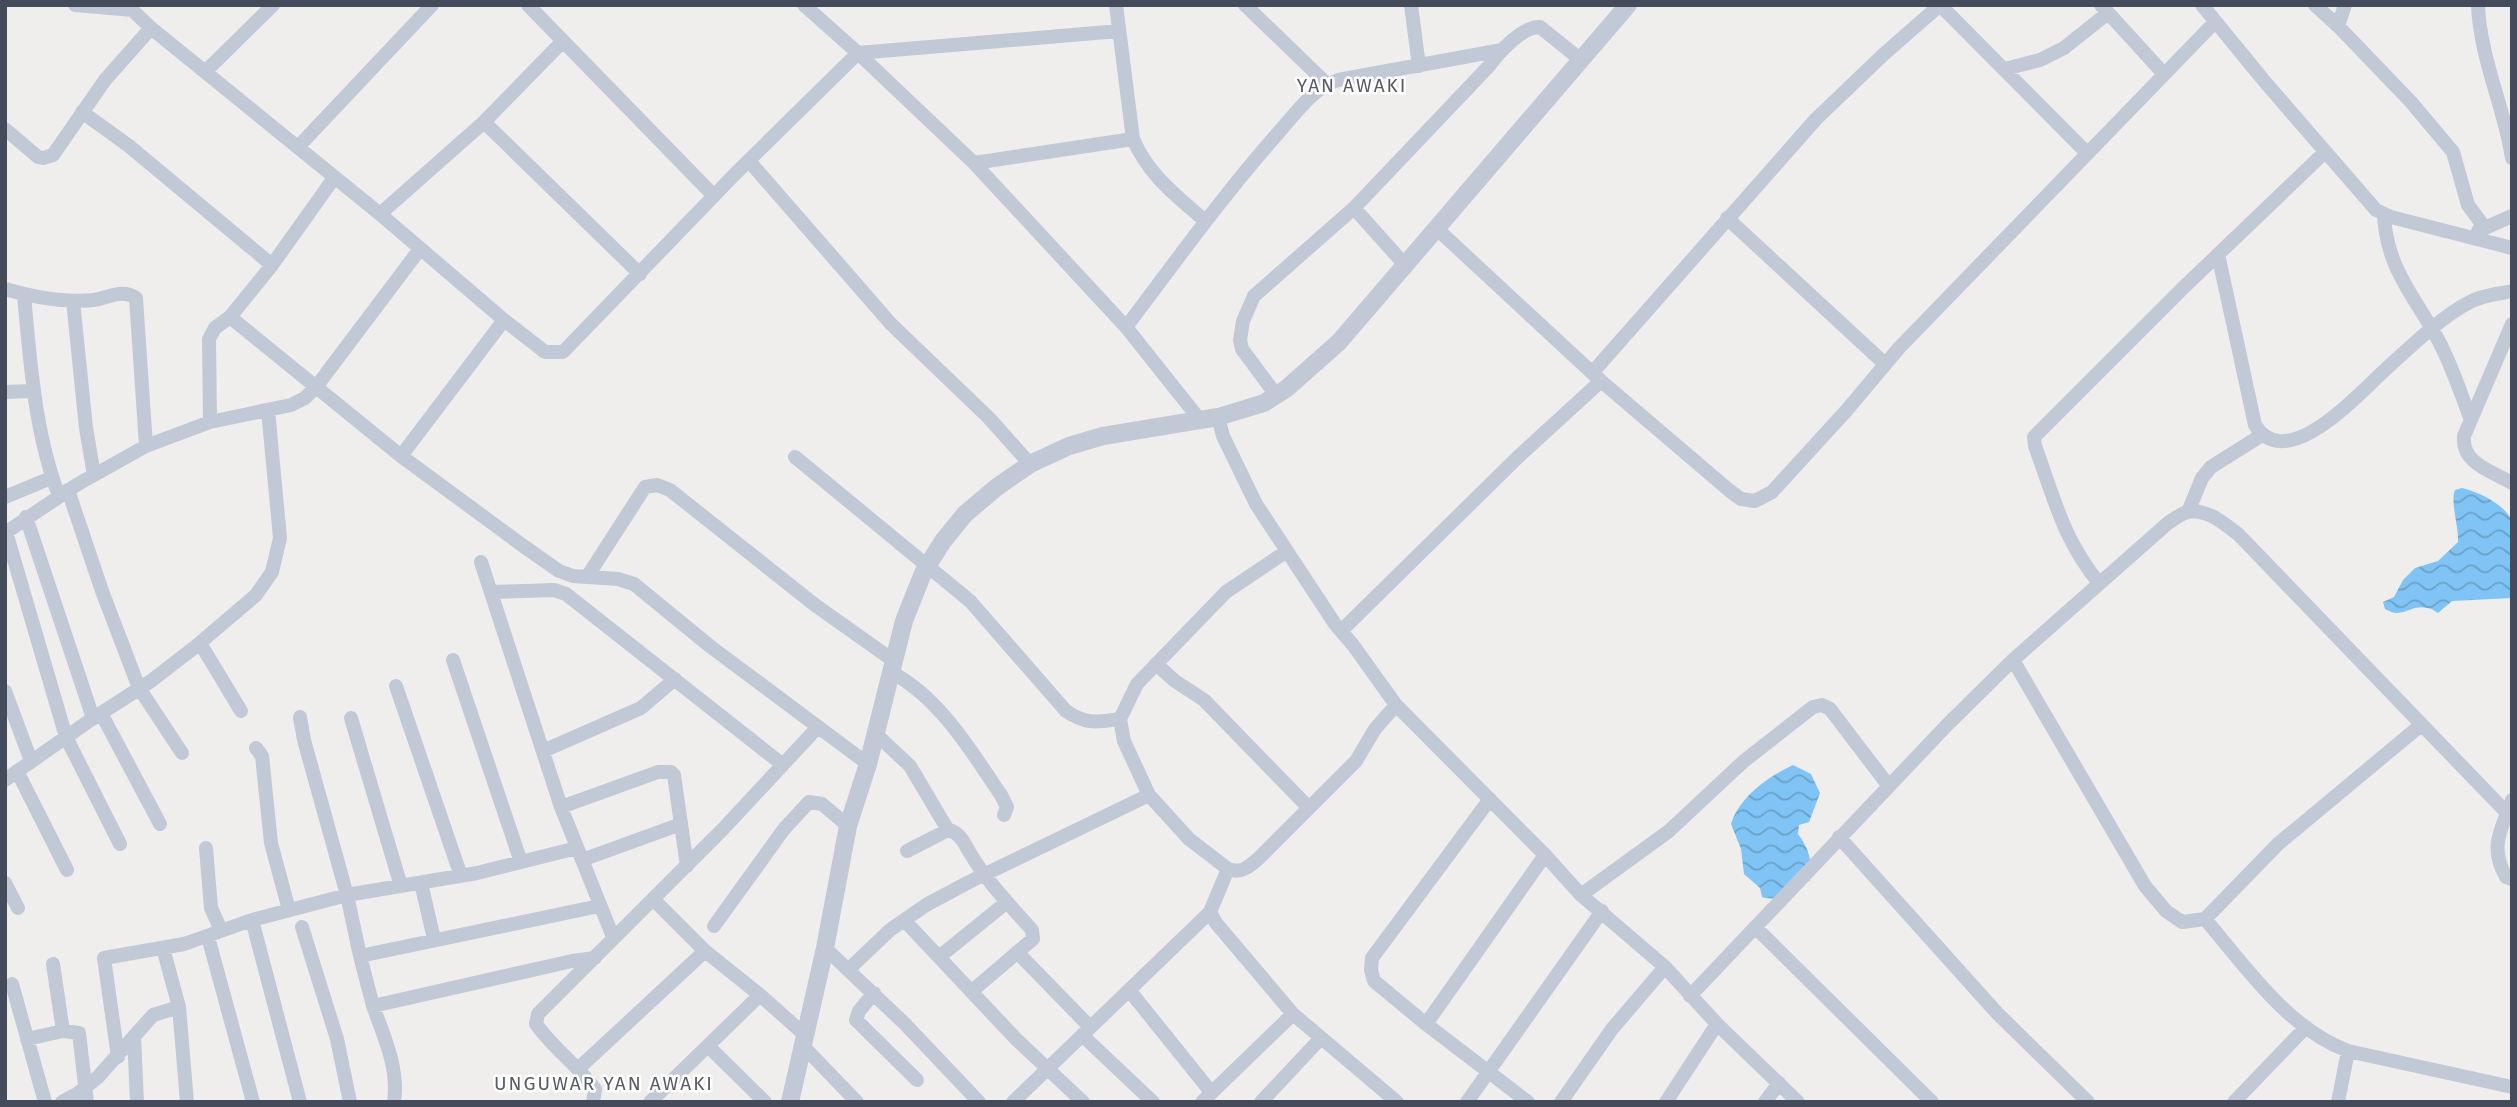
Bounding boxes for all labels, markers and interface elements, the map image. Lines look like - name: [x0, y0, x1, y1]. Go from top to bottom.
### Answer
- district label: YAN AWAKI: [1297, 74, 1407, 97]
- district label: UNGUWAR YAN AWAKI: [494, 1072, 714, 1095]

